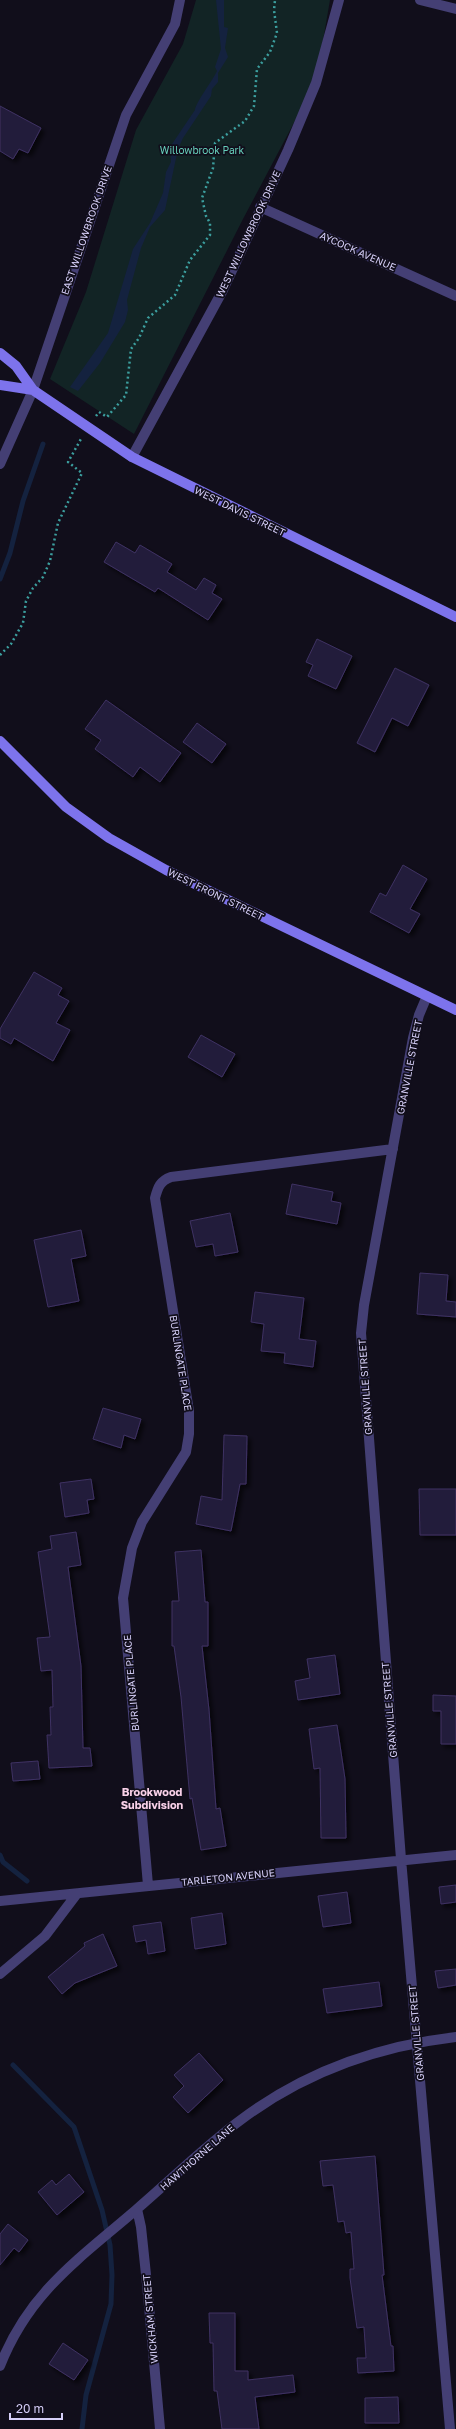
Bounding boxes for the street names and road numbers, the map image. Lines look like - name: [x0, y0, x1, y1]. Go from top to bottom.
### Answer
- street label: EAST WILLOWBROOK DRIVE: [58, 164, 114, 296]
- street label: WEST WILLOWBROOK DRIVE: [213, 169, 283, 299]
- street label: AYCOCK AVENUE: [318, 229, 398, 273]
- street label: WEST DAVIS STREET: [193, 484, 287, 538]
- street label: WEST FRONT STREET: [166, 866, 266, 922]
- street label: GRANVILLE STREET: [394, 1019, 424, 1115]
- street label: BURLINGATE PLACE: [168, 1314, 194, 1412]
- street label: GRANVILLE STREET: [356, 1339, 374, 1435]
- street label: BURLINGATE PLACE: [121, 1634, 141, 1732]
- street label: GRANVILLE STREET: [379, 1662, 399, 1758]
- street label: TARLETON AVENUE: [181, 1866, 275, 1888]
- street label: GRANVILLE STREET: [406, 1985, 426, 2081]
- street label: HAWTHORNE LANE: [158, 2122, 236, 2192]
- street label: WICKHAM STREET: [140, 2274, 160, 2364]

